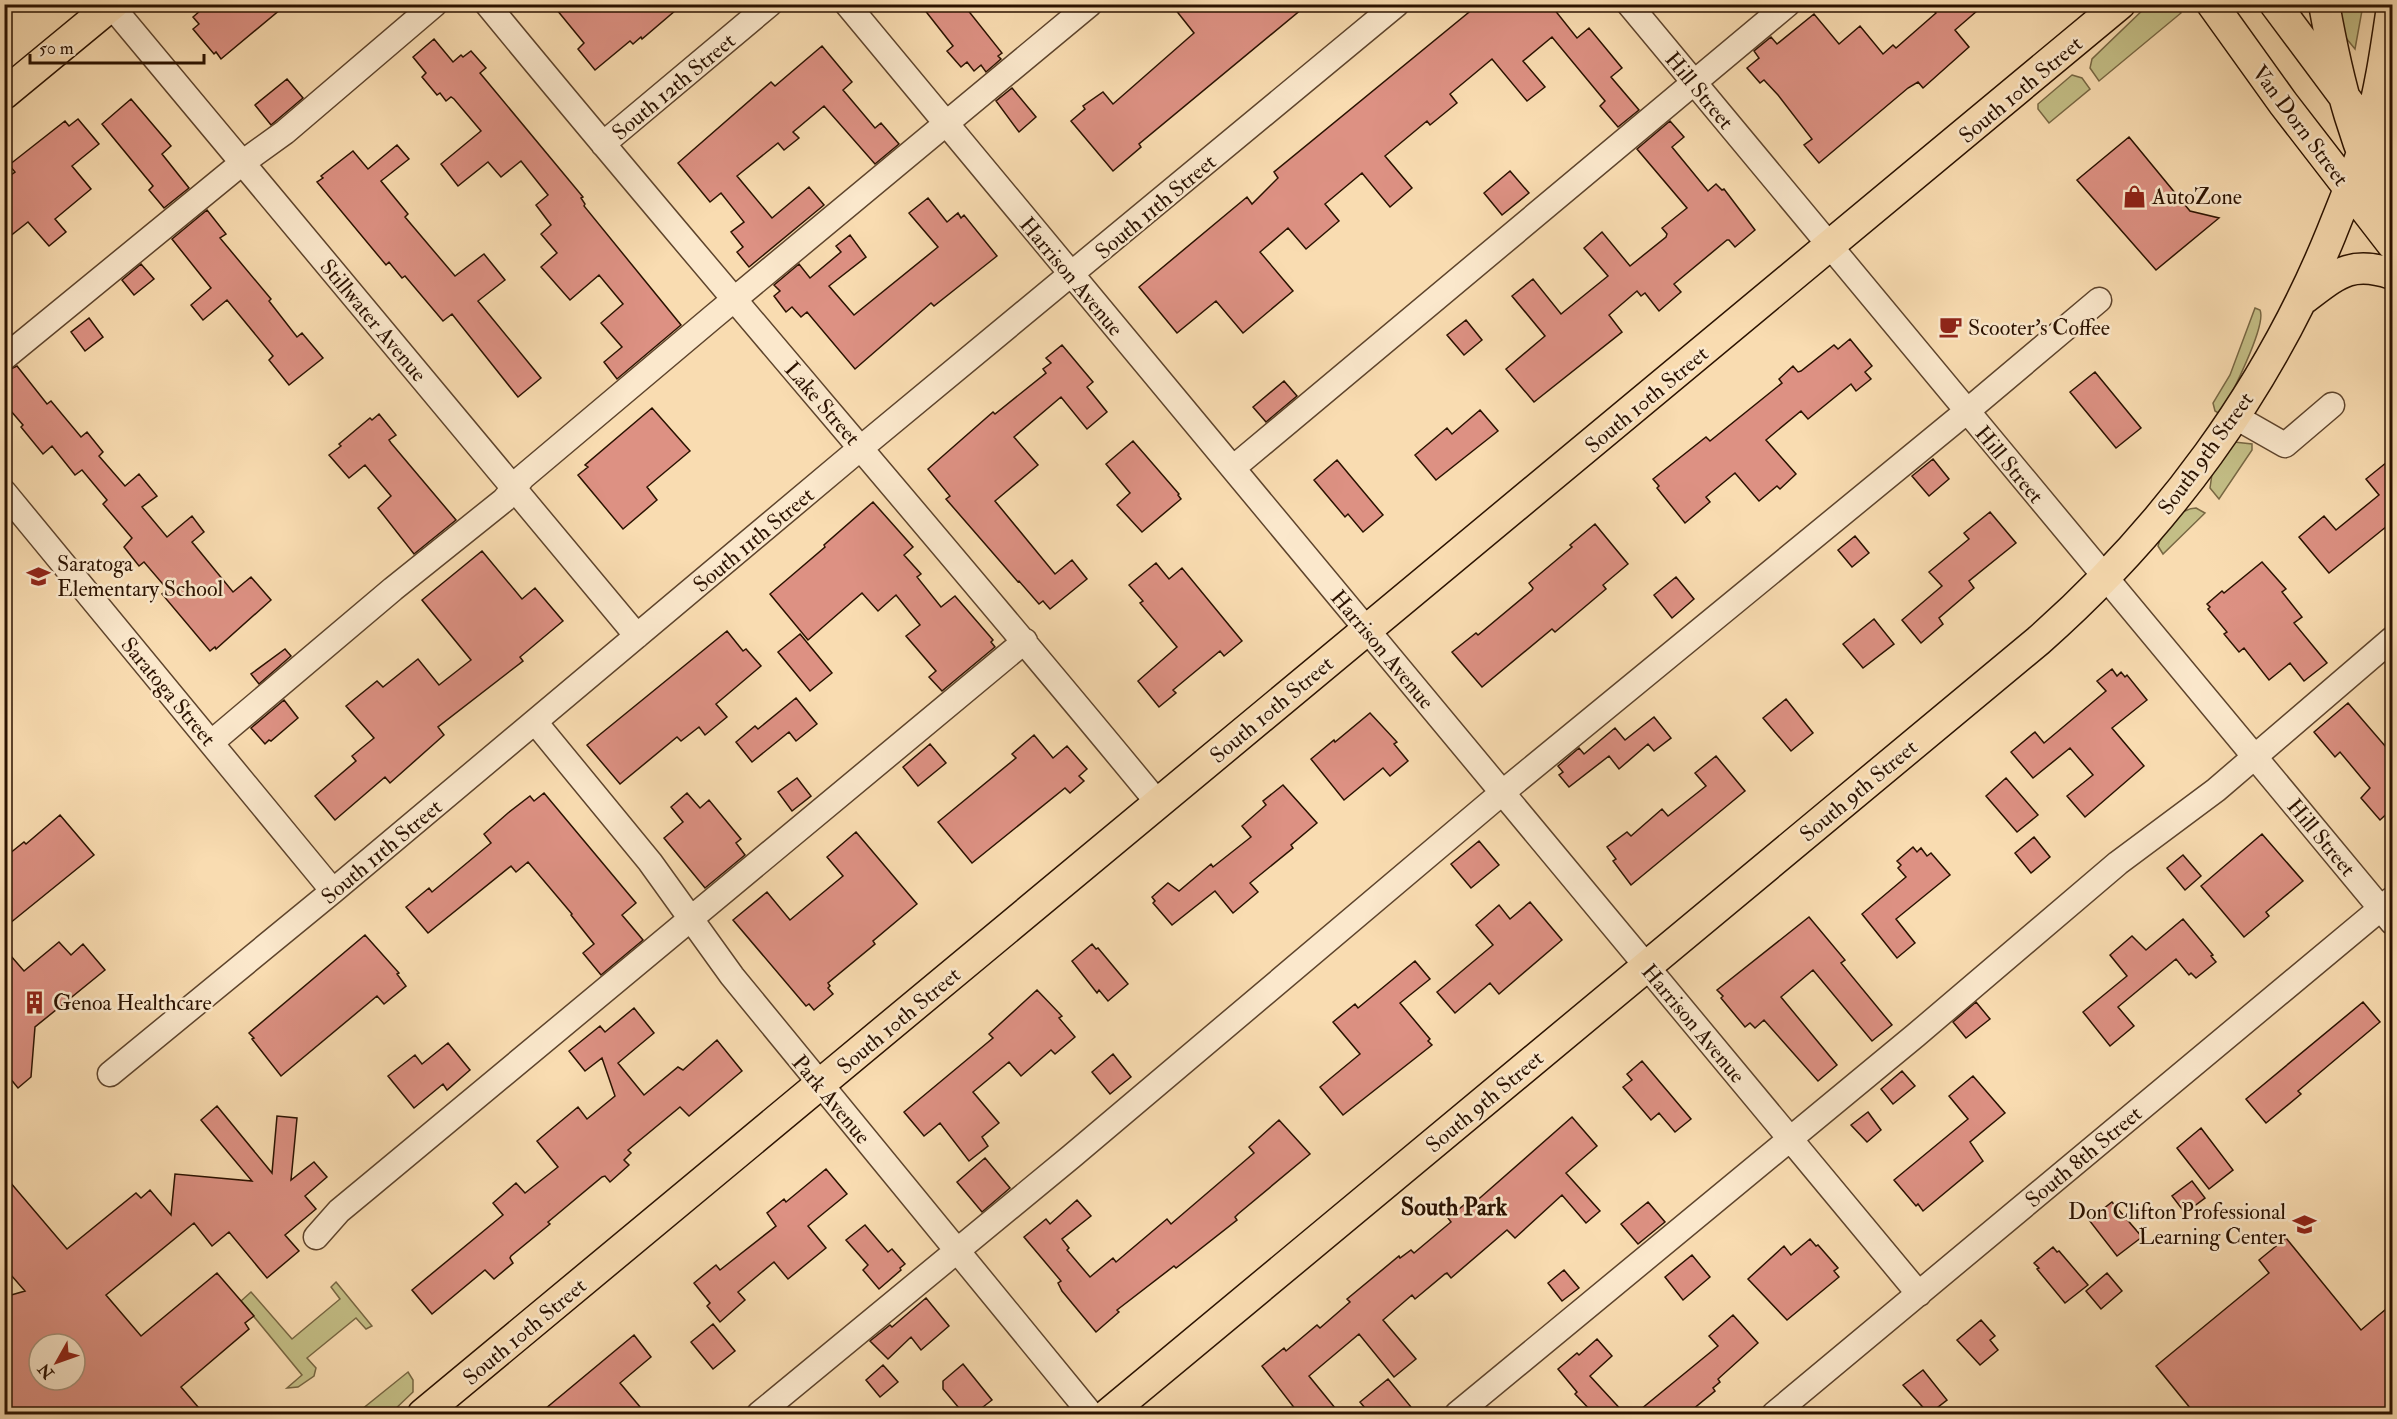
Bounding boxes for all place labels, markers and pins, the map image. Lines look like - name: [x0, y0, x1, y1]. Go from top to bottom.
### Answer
- shop icon: AutoZone: [2121, 183, 2147, 209]
- place label: AutoZone: [2151, 183, 2242, 211]
- cafe icon: Scooter's Coffee: [1937, 314, 1963, 340]
- place label: Scooter's Coffee: [1968, 314, 2110, 342]
- place label: Saratoga Elementary School: [57, 550, 223, 603]
- school or university icon: Saratoga Elementary School: [26, 563, 52, 589]
- building icon: Genoa Healthcare: [22, 989, 48, 1015]
- place label: Genoa Healthcare: [53, 989, 212, 1017]
- place label: Don Clifton Professional Learning Center: [2068, 1198, 2287, 1251]
- school or university icon: Don Clifton Professional Learning Center: [2291, 1211, 2317, 1237]

